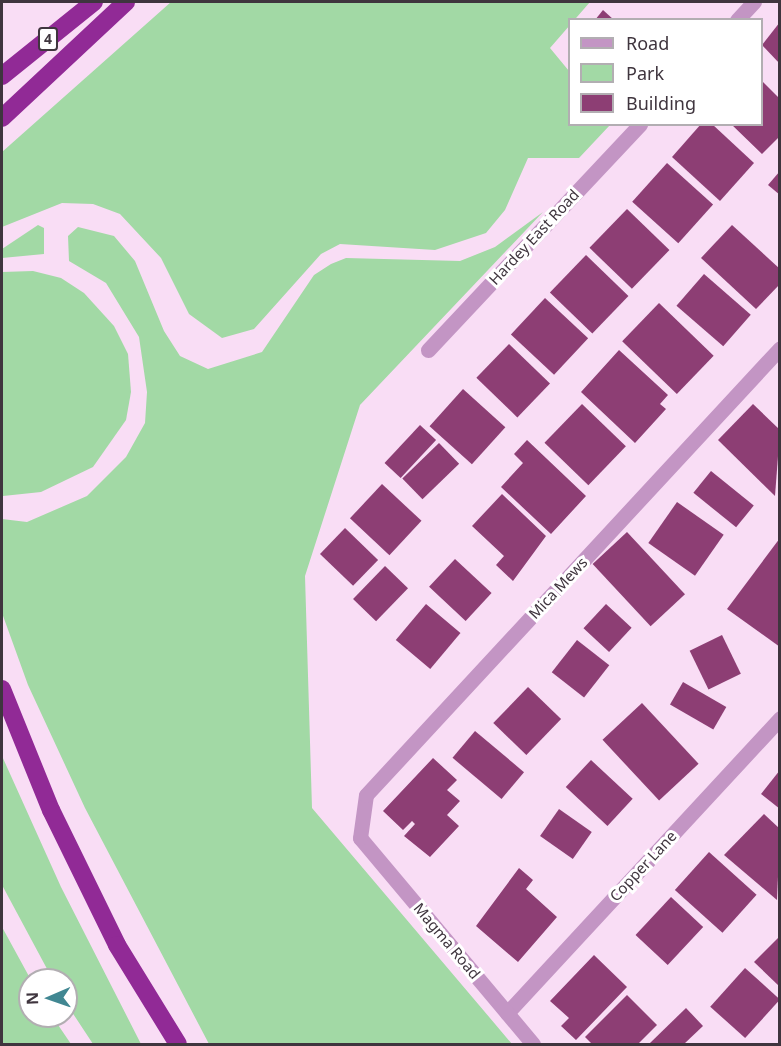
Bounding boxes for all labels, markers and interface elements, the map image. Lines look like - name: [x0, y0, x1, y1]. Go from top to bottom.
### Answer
- legend: [568, 18, 763, 126]
- road number: 4: [38, 28, 58, 50]
- text: Road: [626, 31, 669, 55]
- text: Park: [626, 61, 664, 85]
- text: Building: [626, 91, 696, 115]
- street label: Hardey East Road: [485, 186, 583, 288]
- street label: Mica Mews: [525, 553, 591, 623]
- street label: Copper Lane: [606, 827, 680, 905]
- street label: Magma Road: [410, 899, 484, 983]
- north arrow: [18, 968, 78, 1028]
- text: N: [21, 992, 43, 1005]

